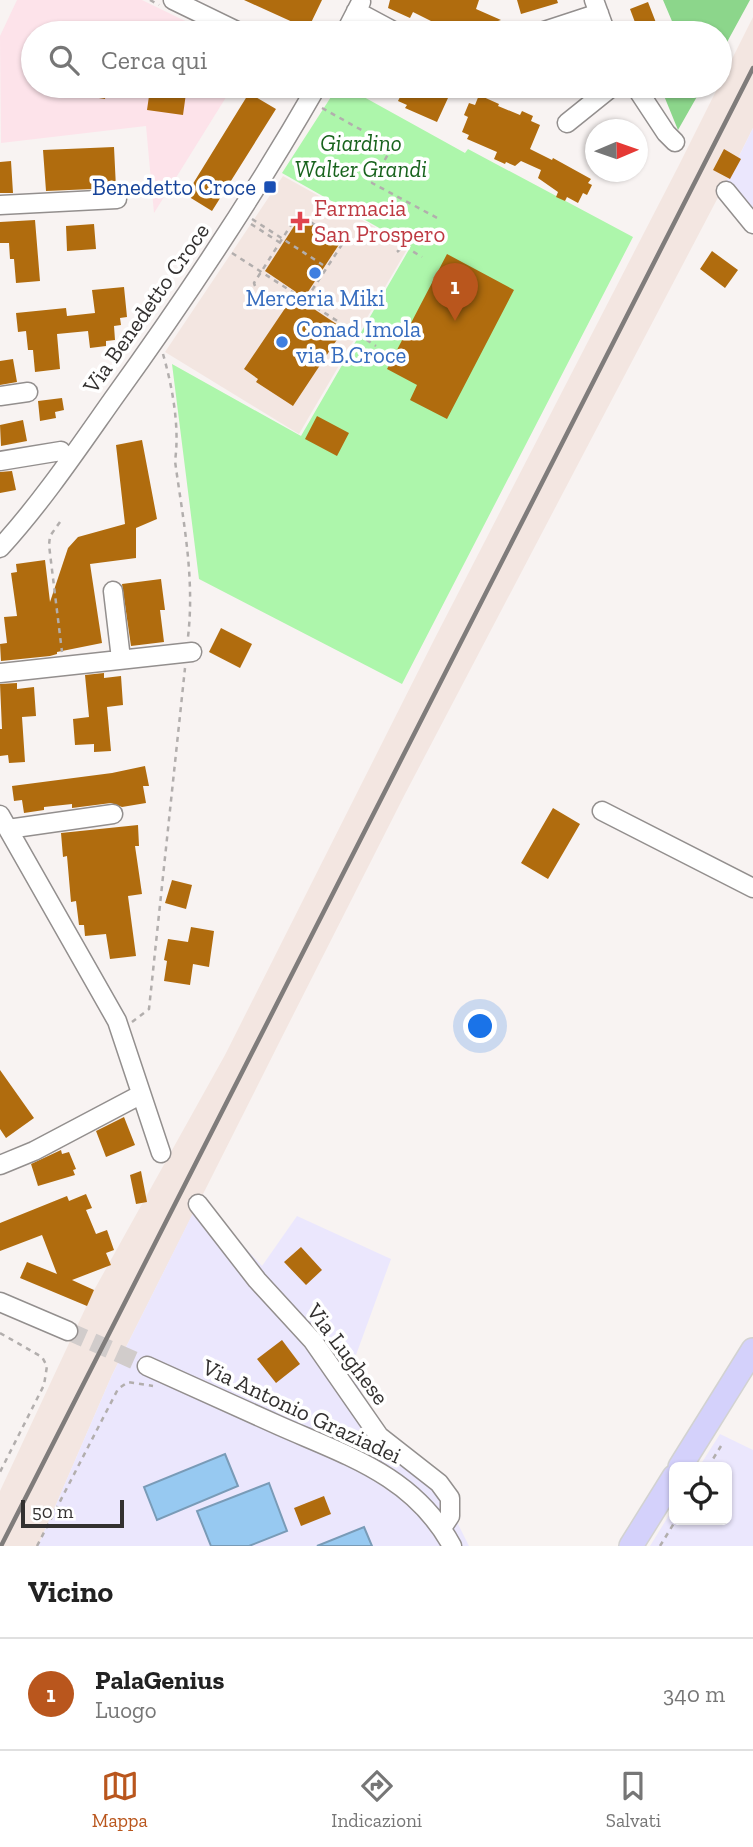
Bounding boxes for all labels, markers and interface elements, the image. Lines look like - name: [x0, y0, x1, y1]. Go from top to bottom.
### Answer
- search box: [21, 21, 732, 98]
- icon: search: [45, 41, 83, 79]
- text: Cerca qui: [101, 44, 207, 76]
- north arrow: [585, 119, 648, 182]
- park label: Giardino Walter Grandi: [295, 129, 427, 183]
- place label: Benedetto Croce: [92, 173, 256, 201]
- marker: Benedetto Croce: [262, 179, 278, 195]
- place label: Farmacia San Prospero: [314, 194, 445, 248]
- marker: Farmacia San Prospero: [292, 213, 308, 229]
- street label: Via Benedetto Croce: [76, 218, 215, 399]
- pin: 1: [432, 263, 478, 321]
- marker: Merceria Miki: [307, 265, 323, 281]
- place label: Merceria Miki: [245, 284, 385, 312]
- place label: Conad Imola via B.Croce: [296, 315, 421, 369]
- marker: Conad Imola via B.Croce: [274, 334, 290, 350]
- your location: [463, 1009, 497, 1043]
- street label: Via Lughese: [300, 1297, 395, 1410]
- street label: Via Antonio Graziadei: [197, 1352, 406, 1469]
- map controls: [669, 1462, 732, 1525]
- button: locate: [669, 1462, 732, 1525]
- scale bar: [21, 1497, 124, 1529]
- text: 50 m: [32, 1500, 73, 1523]
- text: Vicino: [28, 1574, 113, 1610]
- text: PalaGenius: [95, 1664, 224, 1696]
- text: 1: [46, 1680, 56, 1708]
- text: 340 m: [663, 1680, 725, 1708]
- text: Luogo: [95, 1696, 156, 1724]
- tab: Mappa: [92, 1767, 148, 1832]
- tab: Indicazioni: [331, 1767, 422, 1832]
- tab: Salvati: [606, 1767, 661, 1832]

